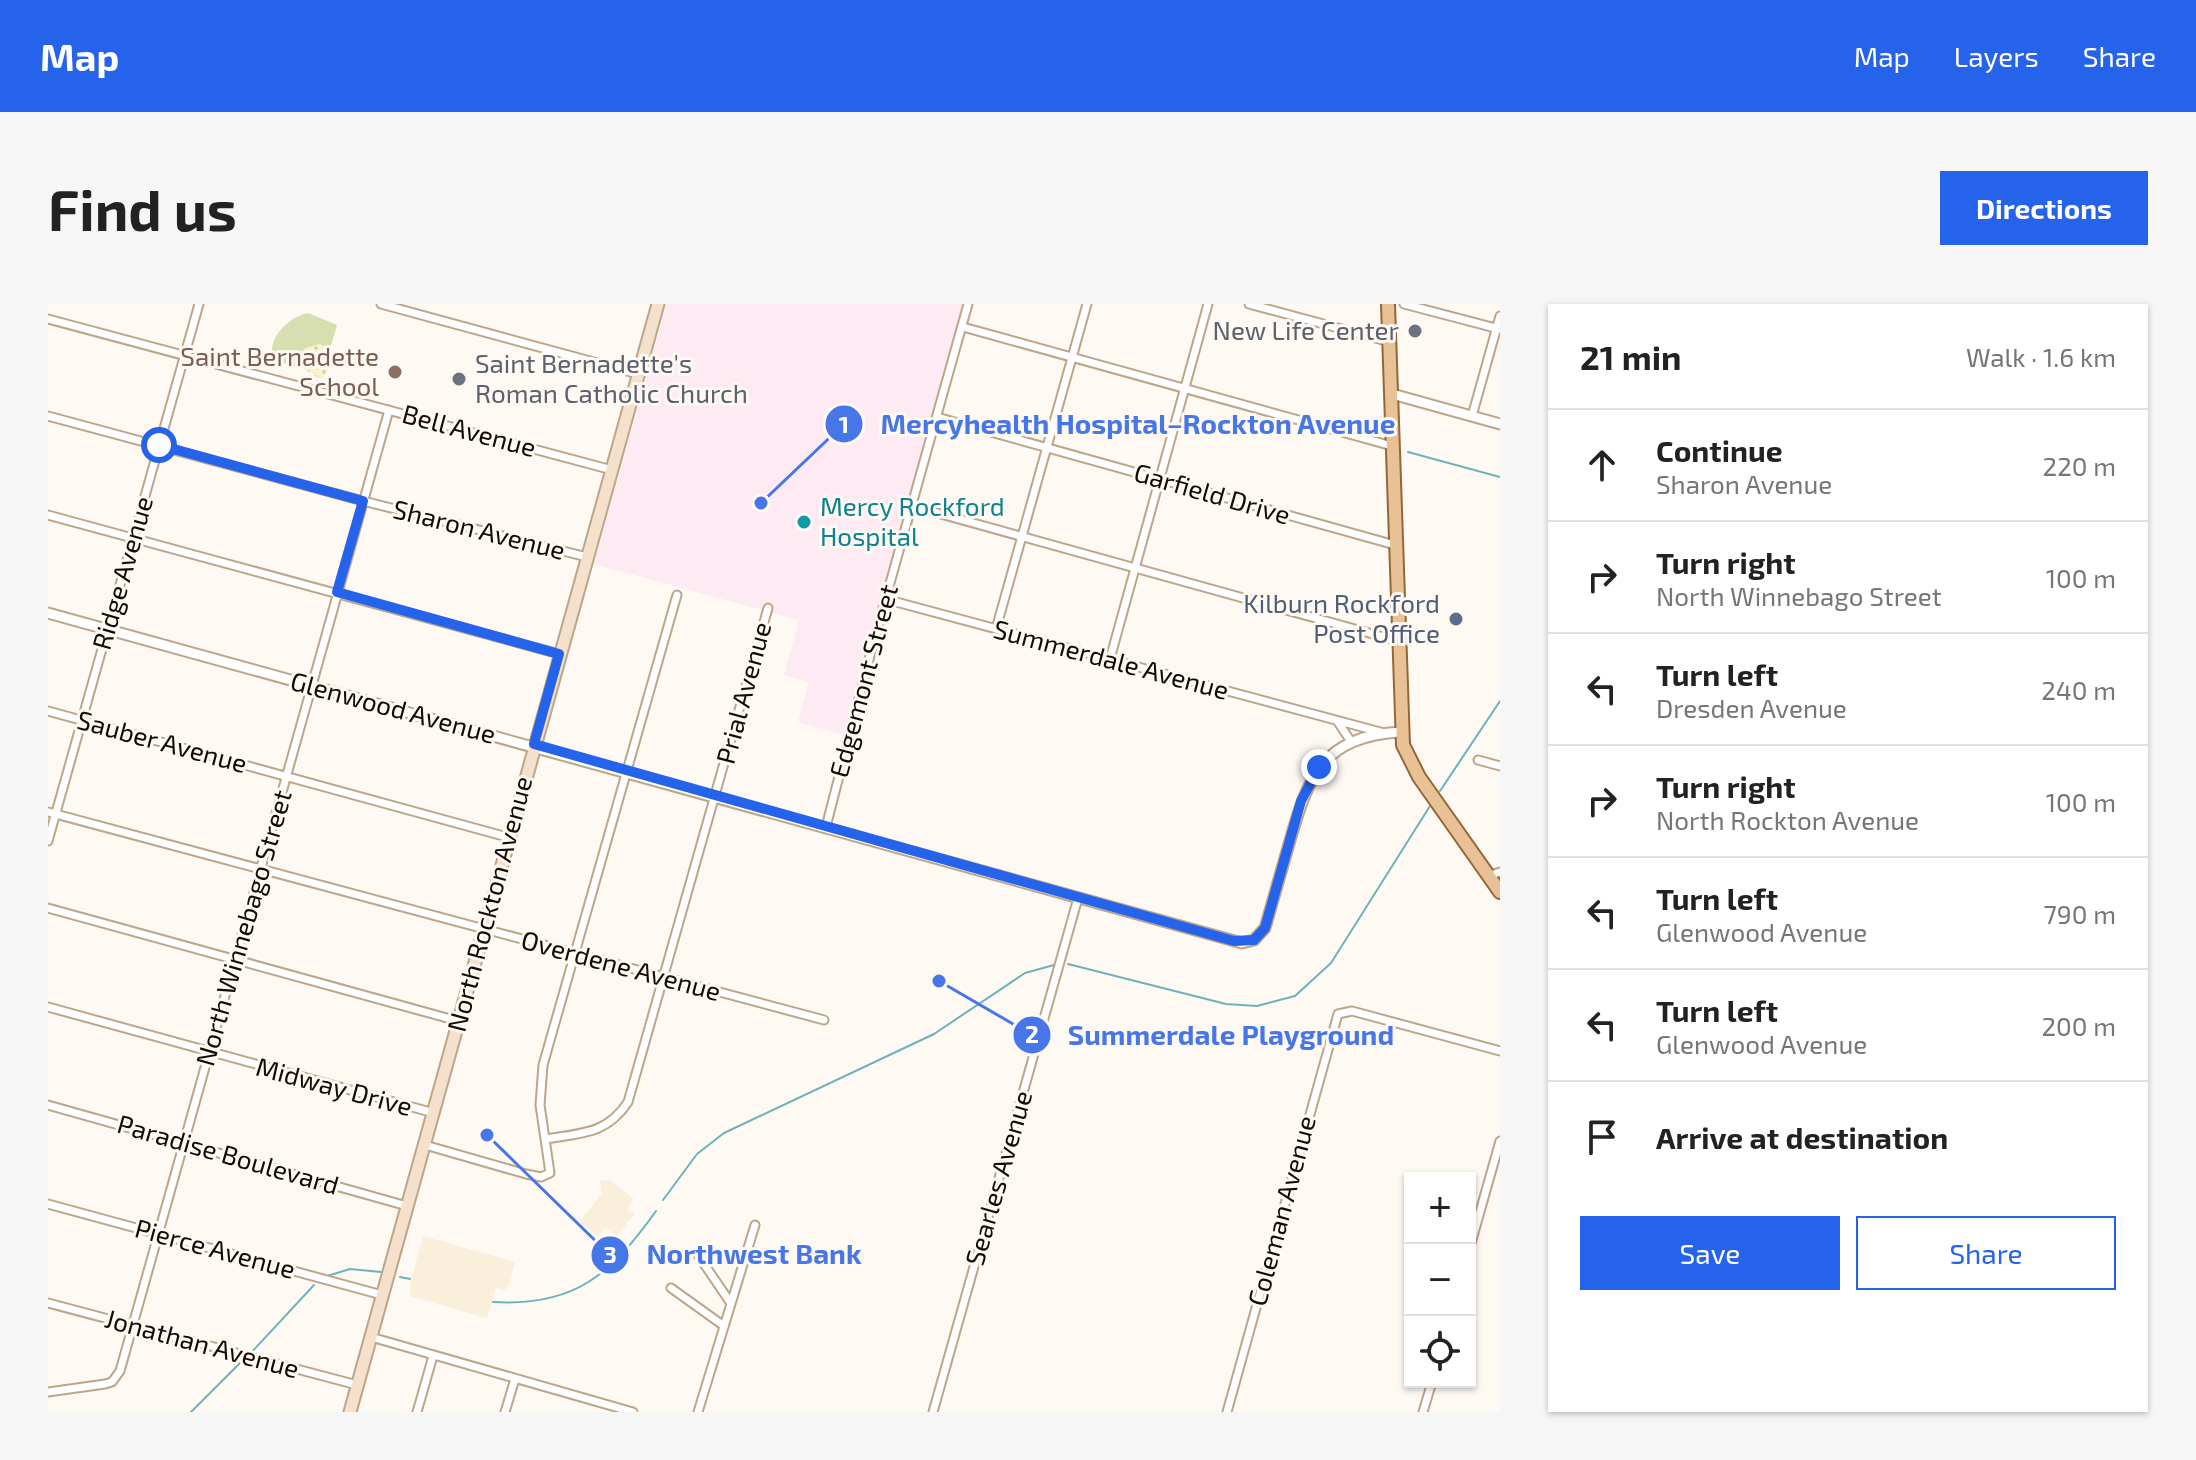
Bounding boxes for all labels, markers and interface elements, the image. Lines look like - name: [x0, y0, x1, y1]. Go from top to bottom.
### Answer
- text: Map: [40, 33, 119, 79]
- text: Map: [1854, 39, 1910, 73]
- text: Layers: [1954, 39, 2039, 73]
- text: Share: [2083, 39, 2156, 73]
- button: Directions: [1940, 171, 2148, 245]
- text: Find us: [48, 175, 237, 242]
- place label: New Life Center: [1213, 314, 1399, 345]
- marker: New Life Center: [1406, 322, 1424, 340]
- text: 21 min: [1580, 336, 1682, 377]
- place label: Saint Bernadette School: [180, 340, 379, 401]
- text: Walk · 1.6 km: [1966, 341, 2116, 372]
- place label: Saint Bernadette's Roman Catholic Church: [475, 347, 748, 408]
- marker: Saint Bernadette School: [386, 363, 404, 381]
- marker: Saint Bernadette's Roman Catholic Church: [450, 370, 468, 388]
- street label: Bell Avenue: [399, 397, 540, 462]
- callout: Mercyhealth Hospital–Rockton Avenue: [824, 398, 1412, 450]
- text: Mercyhealth Hospital–Rockton Avenue: [880, 406, 1396, 440]
- text: 1: [839, 409, 849, 438]
- route start: [141, 427, 177, 463]
- text: Continue: [1656, 432, 1783, 468]
- icon: ahead: [1580, 443, 1624, 487]
- text: 220 m: [2043, 450, 2116, 481]
- street label: Garfield Drive: [1131, 455, 1294, 530]
- text: Sharon Avenue: [1656, 468, 1832, 499]
- place label: Mercy Rockford Hospital: [820, 490, 1005, 551]
- street label: Ridge Avenue: [85, 492, 158, 653]
- street label: Sharon Avenue: [390, 492, 569, 565]
- marker: Mercy Rockford Hospital: [795, 513, 813, 531]
- text: Turn right: [1656, 544, 1796, 580]
- icon: right: [1580, 555, 1624, 599]
- text: 100 m: [2046, 562, 2116, 593]
- text: North Winnebago Street: [1656, 580, 1942, 611]
- street label: Edgemont Street: [822, 581, 903, 780]
- place label: Kilburn Rockford Post Office: [1243, 587, 1440, 648]
- marker: Kilburn Rockford Post Office: [1447, 610, 1465, 628]
- street label: Summerdale Avenue: [990, 612, 1232, 705]
- street label: Prial Avenue: [709, 618, 776, 767]
- text: Turn left: [1656, 656, 1778, 692]
- street label: Glenwood Avenue: [287, 664, 499, 749]
- icon: left: [1580, 667, 1624, 711]
- text: 240 m: [2041, 674, 2116, 705]
- text: Dresden Avenue: [1656, 692, 1847, 723]
- street label: Sauber Avenue: [74, 703, 251, 778]
- route end: [1301, 749, 1337, 785]
- text: Turn right: [1656, 768, 1796, 804]
- street label: North Rockton Avenue: [440, 773, 538, 1035]
- icon: right: [1580, 779, 1624, 823]
- street label: North Winnebago Street: [188, 786, 297, 1069]
- text: 100 m: [2046, 786, 2116, 817]
- text: North Rockton Avenue: [1656, 804, 1919, 835]
- text: Turn left: [1656, 880, 1778, 916]
- icon: left: [1580, 891, 1624, 935]
- text: 790 m: [2044, 898, 2116, 929]
- text: Glenwood Avenue: [1656, 916, 1867, 947]
- street label: Overdene Avenue: [518, 923, 725, 1006]
- text: Turn left: [1656, 992, 1778, 1028]
- icon: left: [1580, 1003, 1624, 1047]
- callout: Summerdale Playground: [1012, 1009, 1410, 1061]
- text: 200 m: [2041, 1010, 2116, 1041]
- text: Summerdale Playground: [1068, 1017, 1394, 1051]
- text: 2: [1025, 1019, 1039, 1048]
- text: Glenwood Avenue: [1656, 1028, 1867, 1059]
- street label: Midway Drive: [253, 1050, 416, 1121]
- street label: Searles Avenue: [958, 1087, 1037, 1269]
- street label: Paradise Boulevard: [114, 1107, 343, 1200]
- street label: Coleman Avenue: [1240, 1112, 1321, 1309]
- icon: arrive: [1580, 1115, 1624, 1159]
- text: Arrive at destination: [1656, 1119, 1948, 1155]
- map controls: [1404, 1172, 1476, 1388]
- button: +: [1404, 1172, 1476, 1244]
- street label: Pierce Avenue: [132, 1211, 299, 1284]
- button: Save: [1580, 1216, 1840, 1290]
- button: Share: [1856, 1216, 2116, 1290]
- callout: Northwest Bank: [590, 1229, 877, 1281]
- text: Northwest Bank: [646, 1236, 862, 1270]
- text: 3: [603, 1239, 617, 1268]
- button: −: [1404, 1244, 1476, 1316]
- street label: Jonathan Avenue: [102, 1302, 303, 1383]
- button: locate: [1404, 1316, 1476, 1388]

